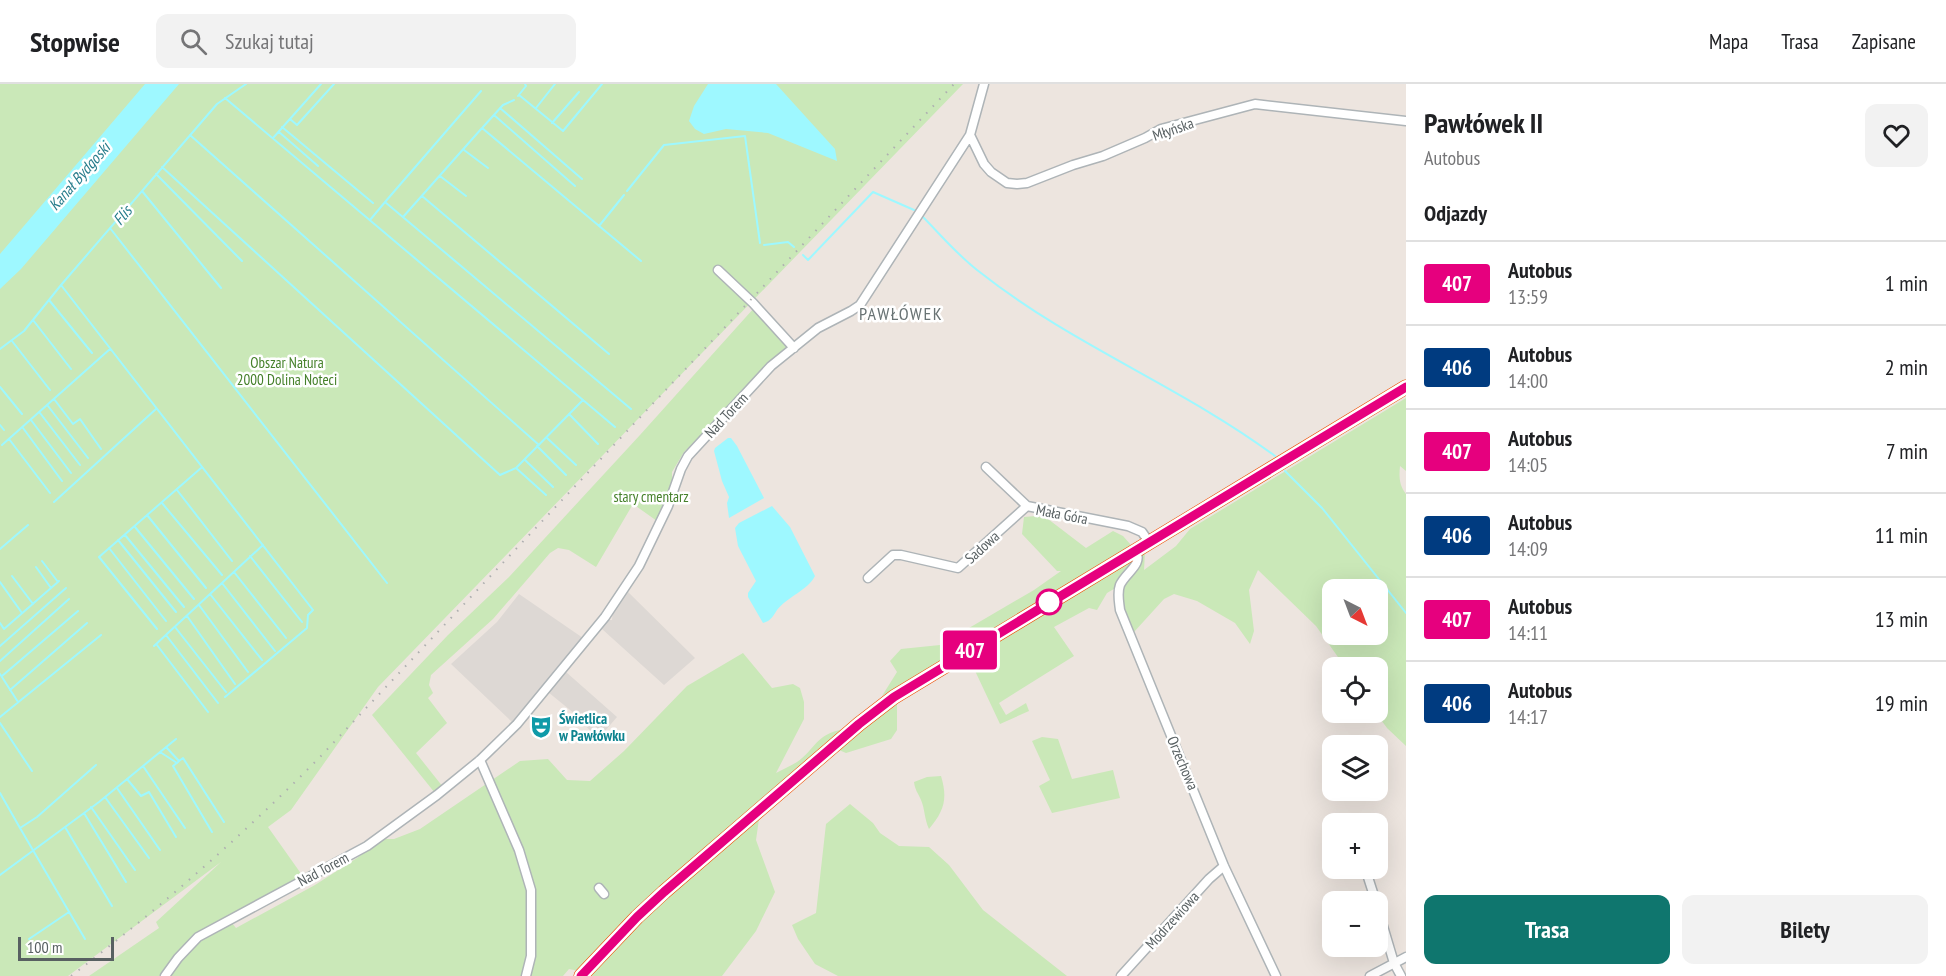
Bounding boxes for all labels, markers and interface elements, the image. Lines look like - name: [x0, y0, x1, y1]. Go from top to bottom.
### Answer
- search box: [156, 14, 576, 68]
- text: Stopwise: [30, 23, 120, 60]
- icon: search: [177, 25, 210, 58]
- text: Szukaj tutaj: [225, 27, 314, 55]
- text: Mapa: [1709, 28, 1748, 55]
- text: Trasa: [1781, 28, 1819, 55]
- text: Zapisane: [1852, 28, 1916, 55]
- text: Pawłówek II: [1424, 104, 1543, 141]
- button: heart: [1865, 104, 1928, 167]
- street label: Młyńska: [1150, 113, 1196, 145]
- water label: Kanał Bydgoski: [44, 136, 116, 214]
- text: Autobus: [1424, 145, 1480, 171]
- text: Odjazdy: [1424, 199, 1487, 227]
- water label: Flis: [108, 200, 137, 229]
- text: Autobus: [1508, 256, 1572, 284]
- text: 1 min: [1885, 269, 1928, 297]
- text: 407: [1442, 270, 1472, 297]
- text: 13:59: [1508, 284, 1548, 310]
- district label: PAWŁÓWEK: [859, 302, 943, 325]
- text: Autobus: [1508, 340, 1572, 368]
- park label: Obszar Natura 2000 Dolina Noteci: [237, 353, 337, 389]
- text: 2 min: [1885, 353, 1928, 381]
- text: 406: [1442, 354, 1472, 381]
- text: 14:00: [1508, 368, 1548, 394]
- street label: Nad Torem: [700, 388, 752, 442]
- text: Autobus: [1508, 424, 1572, 452]
- text: 7 min: [1886, 437, 1928, 465]
- text: 407: [1442, 438, 1472, 465]
- text: 14:05: [1508, 452, 1548, 478]
- park label: stary cmentarz: [613, 487, 689, 506]
- street label: Mała Góra: [1035, 500, 1089, 528]
- text: Autobus: [1508, 508, 1572, 536]
- text: 11 min: [1875, 521, 1928, 549]
- text: 406: [1442, 522, 1472, 549]
- street label: Sadowa: [961, 527, 1003, 567]
- text: 14:09: [1508, 536, 1548, 562]
- north arrow: [1322, 579, 1388, 645]
- map controls: [1322, 579, 1388, 957]
- unlabelled marker: [1036, 589, 1062, 615]
- text: Autobus: [1508, 592, 1572, 620]
- text: 13 min: [1875, 605, 1928, 633]
- text: 407: [1442, 606, 1472, 633]
- text: 14:11: [1508, 620, 1548, 646]
- line badge: 407: [936, 630, 1004, 670]
- text: 407: [955, 637, 985, 664]
- button: locate: [1322, 657, 1388, 723]
- text: Autobus: [1508, 676, 1572, 704]
- text: 19 min: [1875, 689, 1928, 717]
- text: 406: [1442, 690, 1472, 717]
- text: 14:17: [1508, 704, 1548, 730]
- place label: Świetlica w Pawłówku: [558, 709, 625, 745]
- theatre icon: Świetlica w Pawłówku: [528, 714, 554, 740]
- street label: Orzechowa: [1163, 733, 1203, 793]
- button: layers: [1322, 735, 1388, 801]
- button: +: [1322, 813, 1388, 879]
- street label: Nad Torem: [294, 848, 352, 890]
- street label: Modrzewiowa: [1141, 887, 1203, 953]
- button: −: [1322, 891, 1388, 957]
- button: Trasa: [1424, 895, 1670, 964]
- button: Bilety: [1682, 895, 1928, 964]
- scale bar: [18, 934, 114, 962]
- text: 100 m: [27, 937, 62, 957]

